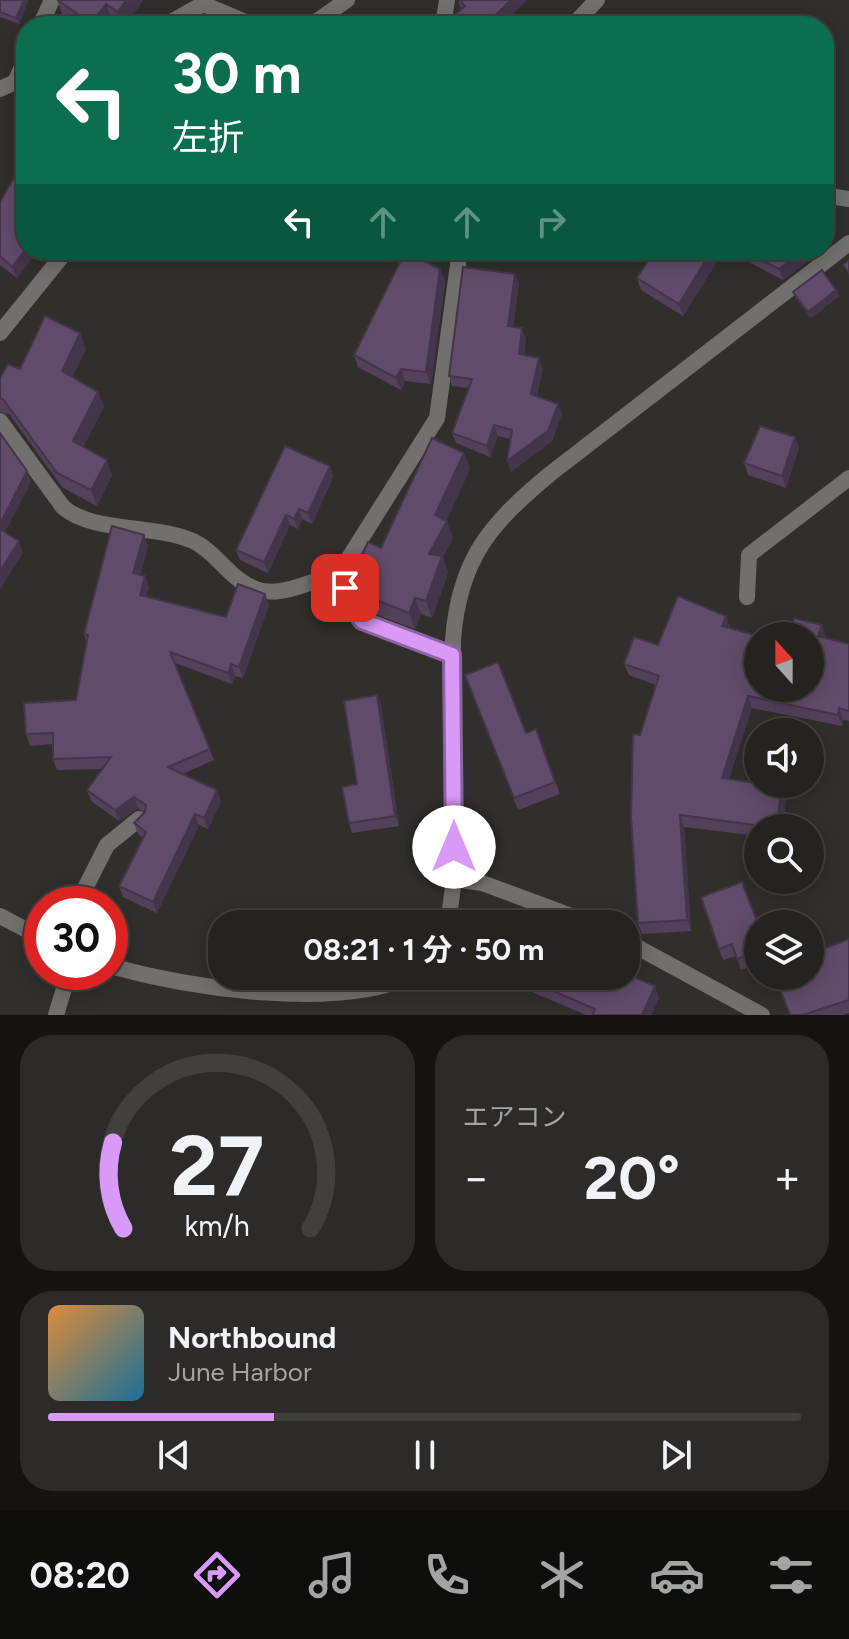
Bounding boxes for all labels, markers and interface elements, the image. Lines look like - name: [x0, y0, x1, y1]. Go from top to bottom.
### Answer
- text: 30 m: [172, 40, 302, 107]
- icon: left: [40, 48, 144, 152]
- text: 左折: [172, 116, 244, 159]
- icon: left: [277, 200, 321, 244]
- icon: ahead: [361, 200, 405, 244]
- icon: ahead: [445, 200, 489, 244]
- icon: right: [529, 200, 573, 244]
- pin: [311, 554, 379, 622]
- icon: arrive: [323, 566, 367, 610]
- north arrow: [744, 622, 824, 702]
- map controls: [744, 622, 824, 990]
- button: sound: [744, 718, 824, 798]
- position arrow: [412, 805, 496, 889]
- button: search: [744, 814, 824, 894]
- speed limit sign: 30: [24, 886, 128, 990]
- button: layers: [744, 910, 824, 990]
- text: 08:21 · 1 分 · 50 m: [304, 931, 545, 968]
- text: エアコン: [463, 1101, 567, 1133]
- text: 27: [170, 1116, 264, 1216]
- text: 20°: [584, 1142, 680, 1214]
- text: −: [463, 1151, 490, 1204]
- text: +: [774, 1151, 801, 1204]
- text: km/h: [185, 1209, 250, 1243]
- text: Northbound: [168, 1319, 336, 1356]
- text: June Harbor: [168, 1356, 312, 1388]
- icon: previous: [152, 1433, 196, 1477]
- icon: pause: [403, 1433, 447, 1477]
- icon: next: [654, 1433, 698, 1477]
- icon: directions: [189, 1547, 245, 1603]
- icon: music: [304, 1547, 360, 1603]
- icon: phone: [419, 1547, 475, 1603]
- icon: climate: [534, 1547, 590, 1603]
- icon: car: [649, 1547, 705, 1603]
- icon: filters: [763, 1547, 819, 1603]
- text: 08:20: [29, 1554, 130, 1597]

